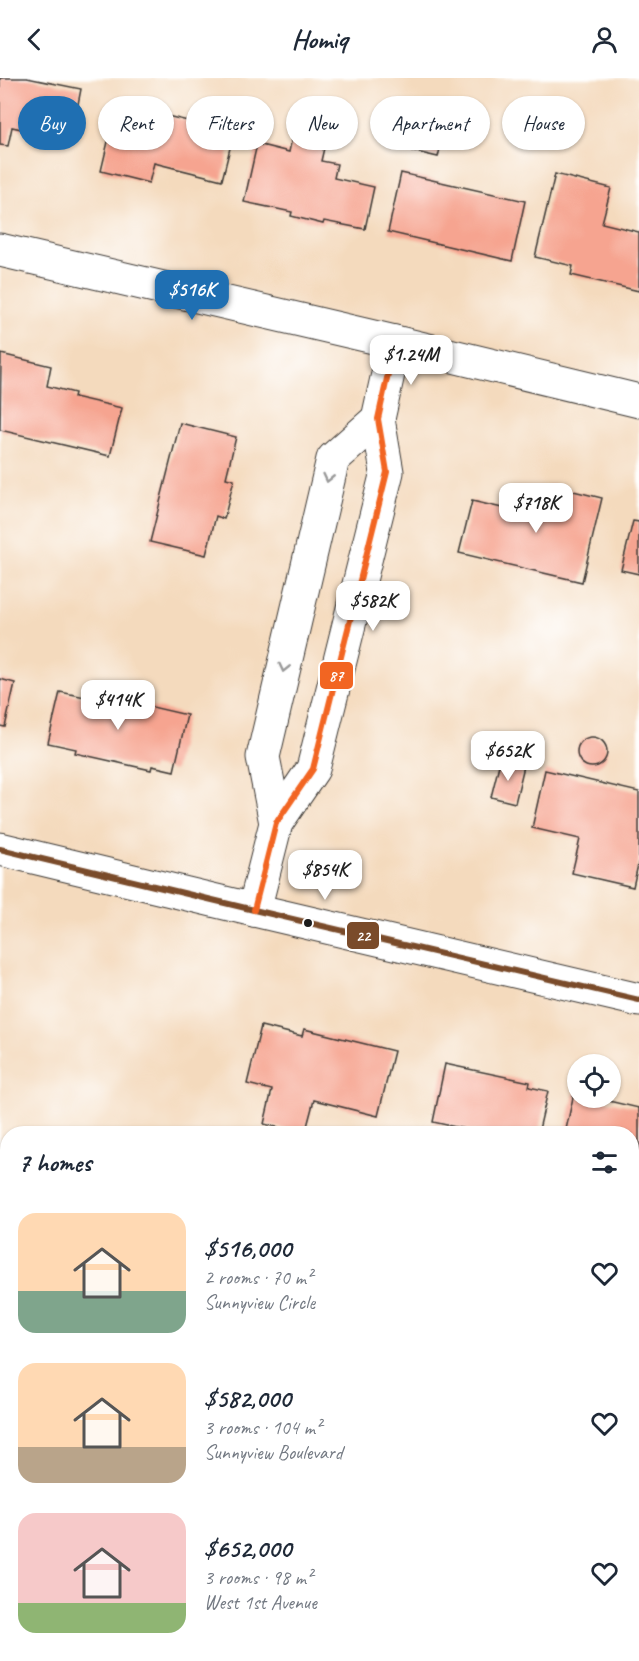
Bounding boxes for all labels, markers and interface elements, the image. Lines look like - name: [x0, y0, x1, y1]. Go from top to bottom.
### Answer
- text: Homiq: [291, 22, 348, 56]
- icon: back: [18, 23, 51, 56]
- icon: person: [588, 23, 621, 56]
- chip: Buy: [18, 96, 86, 150]
- chip: Rent: [98, 96, 174, 150]
- chip: Filters: [186, 96, 274, 150]
- chip: New: [286, 96, 358, 150]
- chip: Apartment: [370, 96, 490, 150]
- chip: House: [502, 96, 585, 150]
- pin: $516K: [150, 270, 234, 321]
- text: $516K: [169, 277, 215, 302]
- pin: $1.24M: [362, 335, 460, 386]
- text: $1.24M: [384, 342, 438, 367]
- one-way arrow: [323, 473, 336, 483]
- pin: $718K: [494, 483, 578, 534]
- text: $718K: [513, 490, 559, 515]
- pin: $582K: [331, 581, 415, 632]
- text: $582K: [350, 588, 396, 613]
- line badge: 87: [319, 661, 354, 690]
- one-way arrow: [278, 663, 291, 673]
- text: 87: [329, 666, 345, 686]
- pin: $414K: [76, 680, 160, 731]
- text: $414K: [95, 687, 141, 712]
- pin: $652K: [466, 731, 550, 782]
- text: $652K: [485, 738, 531, 763]
- pin: $854K: [283, 850, 367, 901]
- text: $854K: [302, 857, 348, 882]
- unlabelled marker: [302, 917, 314, 929]
- line badge: 22: [346, 921, 380, 950]
- text: 22: [356, 926, 372, 946]
- map controls: [567, 1054, 621, 1108]
- button: locate: [567, 1054, 621, 1108]
- text: 7 homes: [18, 1146, 91, 1179]
- icon: filters: [588, 1146, 621, 1179]
- text: $516,000: [204, 1232, 291, 1265]
- icon: home: [66, 1237, 138, 1309]
- icon: heart: [588, 1257, 621, 1290]
- text: 2 rooms · 70 m²: [204, 1265, 312, 1290]
- text: Sunnyview Circle: [204, 1290, 315, 1315]
- text: $582,000: [204, 1382, 291, 1415]
- icon: home: [66, 1387, 138, 1459]
- icon: heart: [588, 1407, 621, 1440]
- text: 3 rooms · 104 m²: [204, 1415, 321, 1440]
- text: Sunnyview Boulevard: [204, 1440, 343, 1465]
- text: $652,000: [204, 1532, 291, 1565]
- icon: home: [66, 1537, 138, 1609]
- icon: heart: [588, 1557, 621, 1590]
- text: 3 rooms · 98 m²: [204, 1565, 312, 1590]
- text: West 1st Avenue: [204, 1590, 317, 1615]

